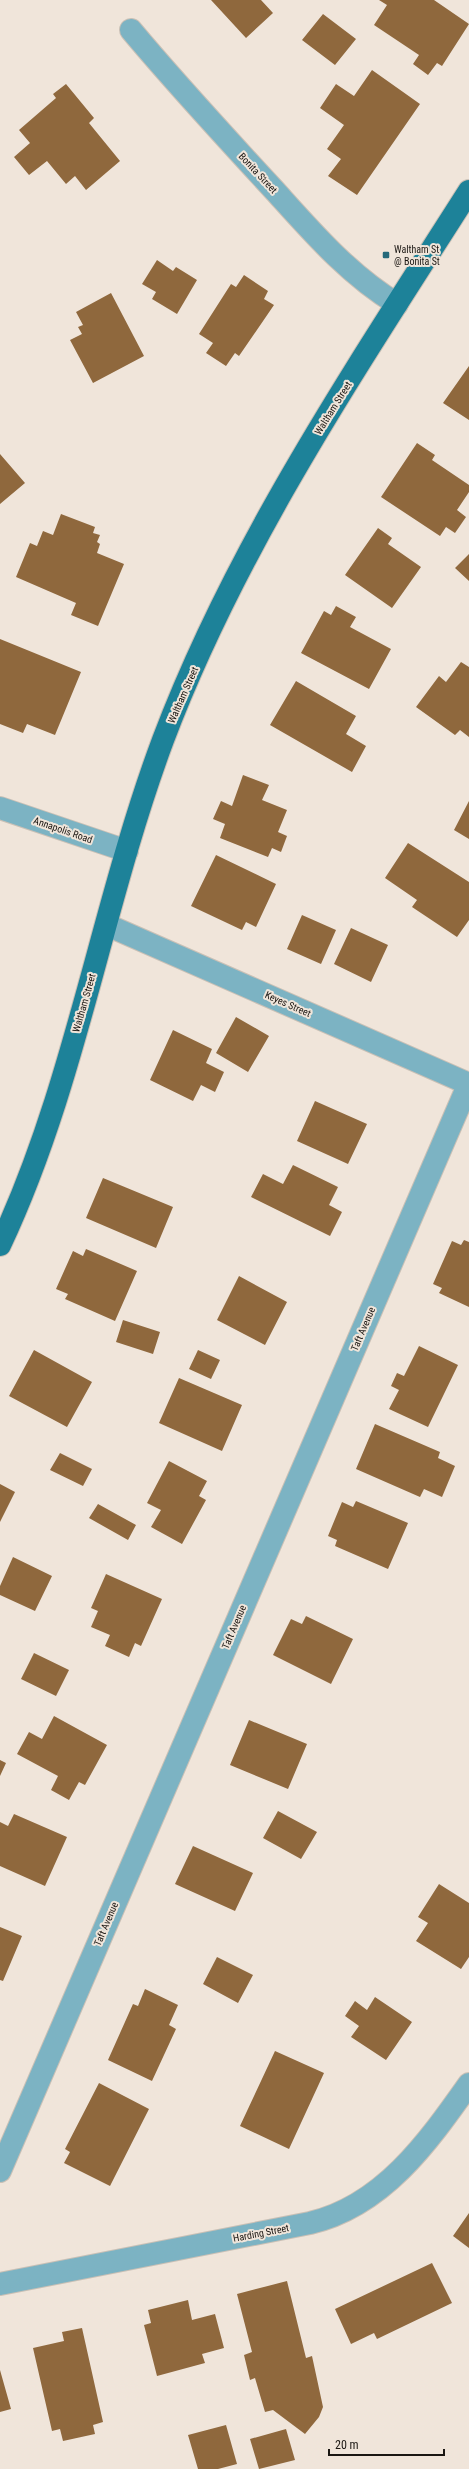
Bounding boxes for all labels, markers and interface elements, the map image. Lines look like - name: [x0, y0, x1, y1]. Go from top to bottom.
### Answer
- street label: Bonita Street: [237, 151, 279, 195]
- place label: Waltham St @ Bonita St: [394, 244, 440, 267]
- marker: Waltham St @ Bonita St: [381, 250, 391, 260]
- street label: Waltham Street: [312, 379, 354, 437]
- street label: Waltham Street: [166, 665, 200, 725]
- street label: Annapolis Road: [32, 815, 94, 845]
- street label: Waltham Street: [70, 972, 98, 1034]
- street label: Keyes Street: [263, 989, 313, 1019]
- street label: Taft Avenue: [349, 1305, 377, 1353]
- street label: Taft Avenue: [220, 1603, 248, 1651]
- street label: Taft Avenue: [92, 1900, 120, 1948]
- street label: Harding Street: [232, 2222, 290, 2244]
- scale bar: [329, 2431, 444, 2457]
- text: 20 m: [335, 2438, 359, 2452]

